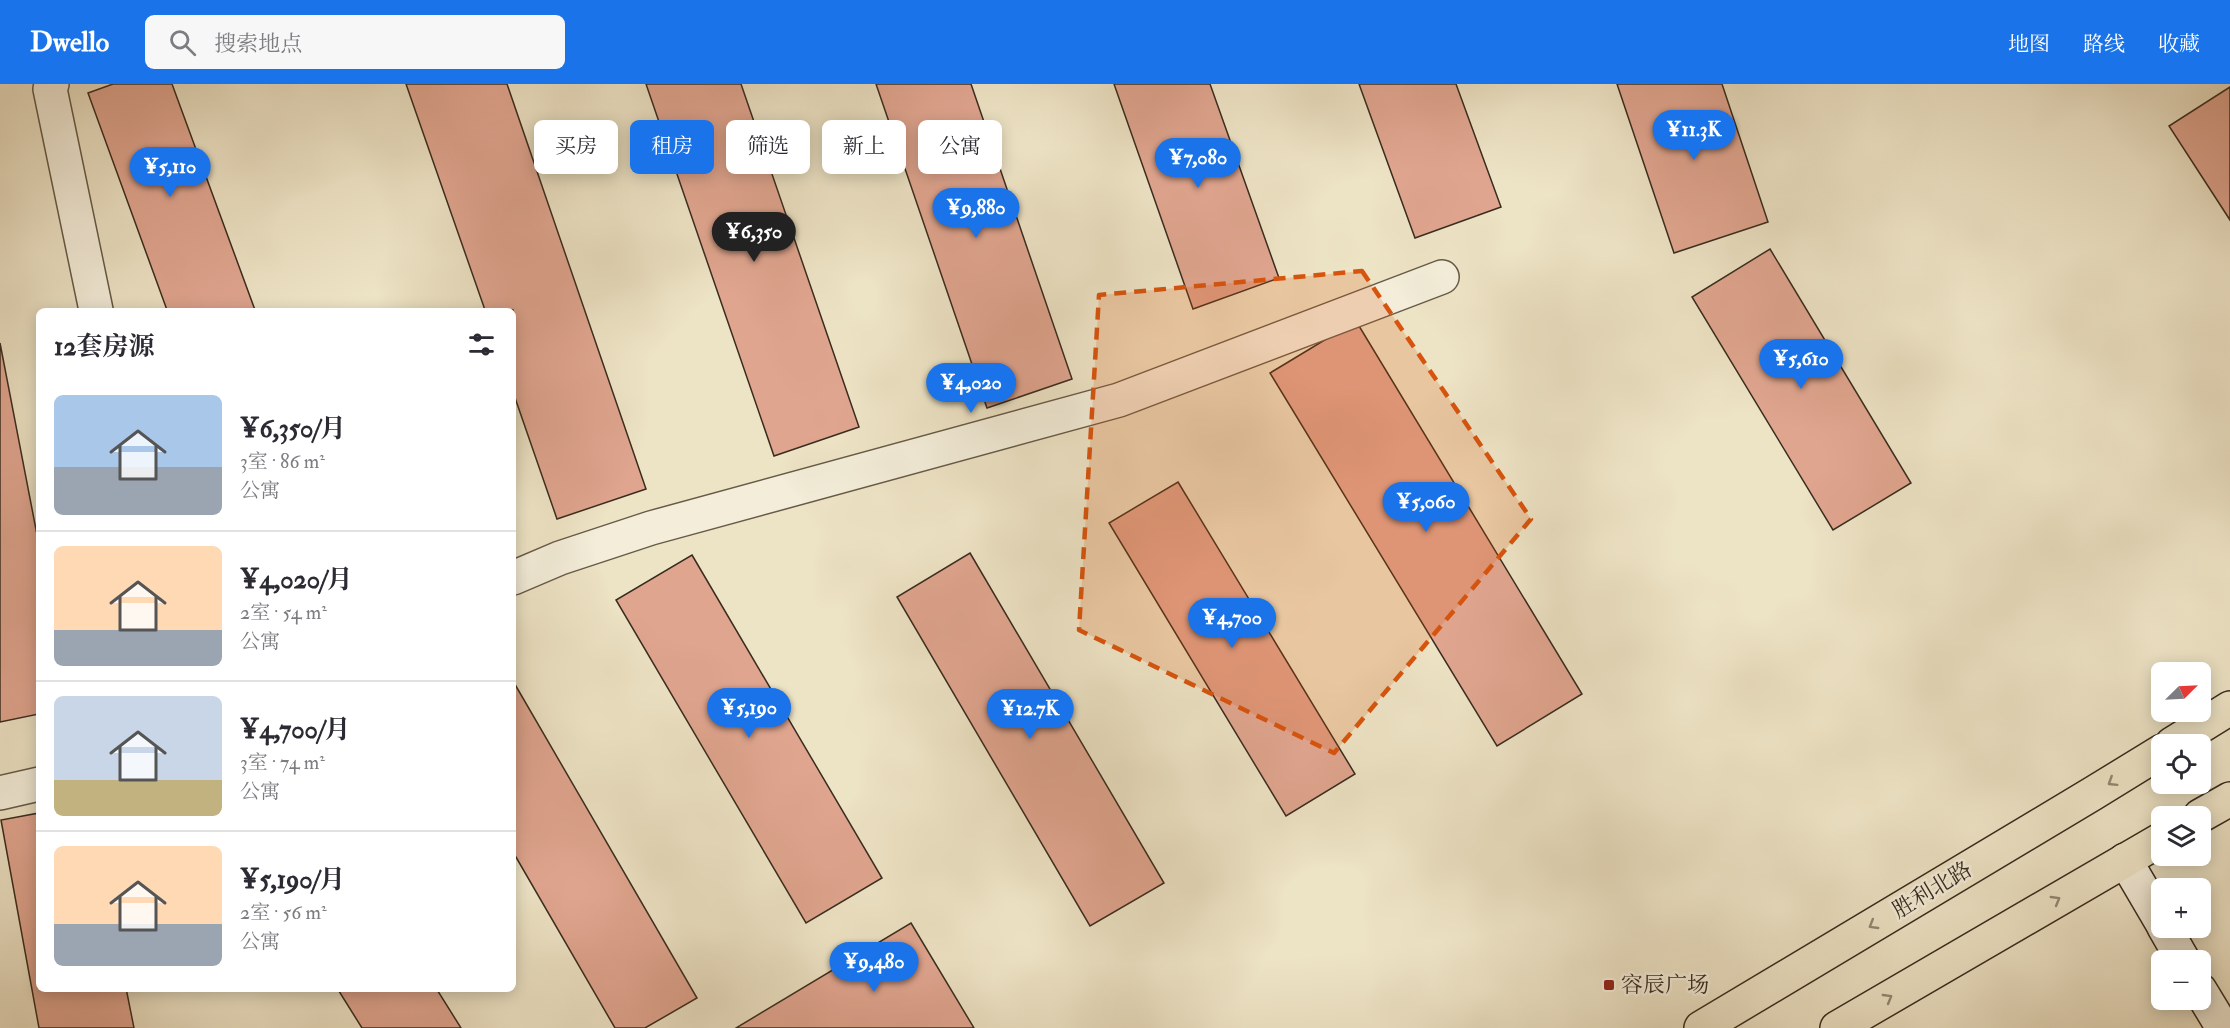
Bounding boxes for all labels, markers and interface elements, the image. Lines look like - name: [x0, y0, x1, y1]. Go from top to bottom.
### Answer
- search box: [145, 15, 565, 69]
- text: Dwello: [30, 25, 109, 60]
- icon: search: [166, 26, 199, 59]
- text: 搜索地点: [214, 30, 302, 58]
- text: 地图: [2008, 31, 2050, 58]
- text: 路线: [2083, 31, 2125, 58]
- text: 收藏: [2158, 31, 2200, 58]
- pin: ¥11.3K: [1645, 110, 1743, 161]
- text: ¥11.3K: [1667, 117, 1721, 142]
- chip: 买房: [534, 120, 618, 174]
- chip: 租房: [630, 120, 714, 174]
- chip: 筛选: [726, 120, 810, 174]
- chip: 新上: [822, 120, 906, 174]
- chip: 公寓: [918, 120, 1002, 174]
- pin: ¥7,080: [1149, 138, 1247, 189]
- text: ¥7,080: [1169, 145, 1227, 170]
- pin: ¥5,110: [121, 147, 219, 198]
- text: ¥5,110: [144, 154, 196, 179]
- pin: ¥9,880: [927, 188, 1025, 239]
- text: ¥9,880: [946, 195, 1006, 220]
- pin: ¥6,350: [705, 212, 803, 263]
- text: ¥6,350: [726, 219, 782, 244]
- icon: filters: [465, 328, 498, 361]
- text: 12套房源: [54, 331, 154, 363]
- pin: ¥5,610: [1752, 339, 1850, 390]
- text: ¥5,610: [1773, 346, 1829, 371]
- pin: ¥4,020: [922, 363, 1020, 414]
- text: ¥4,020: [940, 370, 1002, 395]
- text: ¥6,350/月: [240, 413, 346, 445]
- icon: home: [102, 419, 174, 491]
- text: 3室 · 86 m²: [240, 449, 325, 474]
- text: 公寓: [240, 478, 280, 503]
- pin: ¥5,060: [1377, 482, 1475, 533]
- text: ¥5,060: [1397, 489, 1455, 514]
- text: ¥4,020/月: [240, 564, 353, 596]
- icon: home: [102, 570, 174, 642]
- pin: ¥4,700: [1183, 598, 1281, 649]
- text: 2室 · 54 m²: [240, 600, 327, 625]
- text: ¥4,700: [1202, 605, 1262, 630]
- text: 公寓: [240, 629, 280, 654]
- north arrow: [2151, 662, 2211, 722]
- map controls: [2151, 662, 2211, 1010]
- pin: ¥5,190: [700, 688, 798, 739]
- pin: ¥12.7K: [981, 689, 1079, 740]
- text: ¥5,190: [721, 695, 777, 720]
- text: ¥12.7K: [1001, 696, 1059, 721]
- text: ¥4,700/月: [240, 714, 351, 746]
- icon: home: [102, 720, 174, 792]
- button: locate: [2151, 734, 2211, 794]
- text: 3室 · 74 m²: [240, 750, 325, 775]
- one-way arrow: [2108, 774, 2118, 786]
- text: 公寓: [240, 779, 280, 804]
- button: layers: [2151, 806, 2211, 866]
- street label: 胜利北路: [1887, 855, 1977, 925]
- text: ¥5,190/月: [240, 864, 345, 896]
- icon: home: [102, 870, 174, 942]
- button: +: [2151, 878, 2211, 938]
- one-way arrow: [2050, 896, 2060, 907]
- text: 2室 · 56 m²: [240, 900, 327, 925]
- one-way arrow: [1869, 918, 1879, 930]
- text: 公寓: [240, 929, 280, 954]
- pin: ¥9,480: [825, 942, 923, 993]
- text: ¥9,480: [844, 949, 904, 974]
- button: −: [2151, 950, 2211, 1010]
- place label: 容辰广场: [1621, 971, 1709, 999]
- marker: 容辰广场: [1602, 978, 1616, 992]
- one-way arrow: [1882, 994, 1892, 1006]

